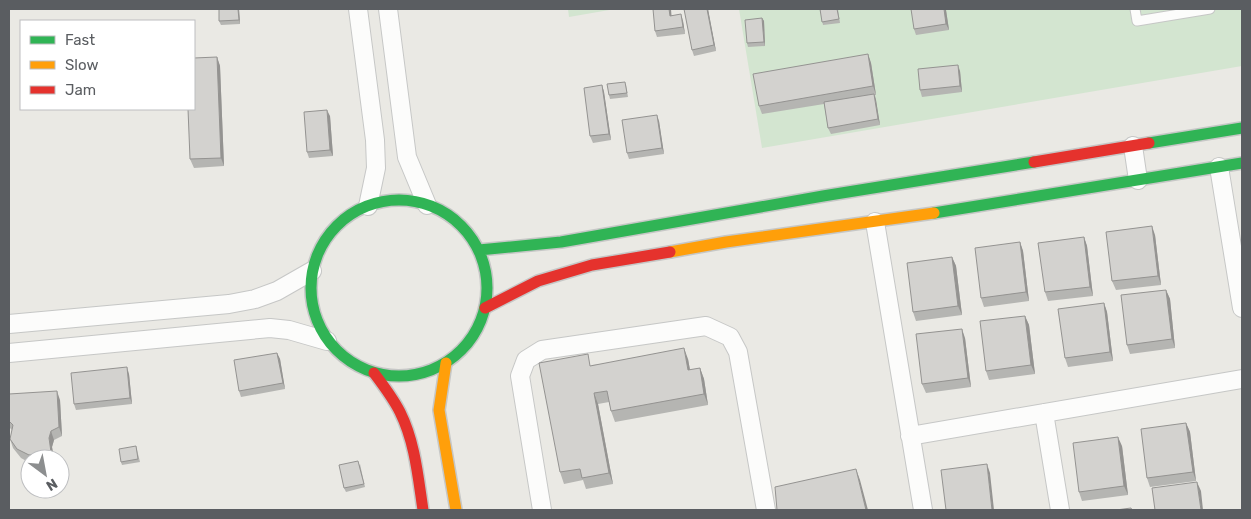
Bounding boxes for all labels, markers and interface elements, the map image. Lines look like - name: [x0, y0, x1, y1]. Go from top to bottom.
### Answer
- legend: [20, 20, 195, 110]
- text: Fast: [65, 31, 95, 49]
- text: Slow: [65, 56, 98, 74]
- text: Jam: [65, 81, 96, 99]
- north arrow: [20, 449, 70, 499]
- text: N: [43, 475, 60, 494]

